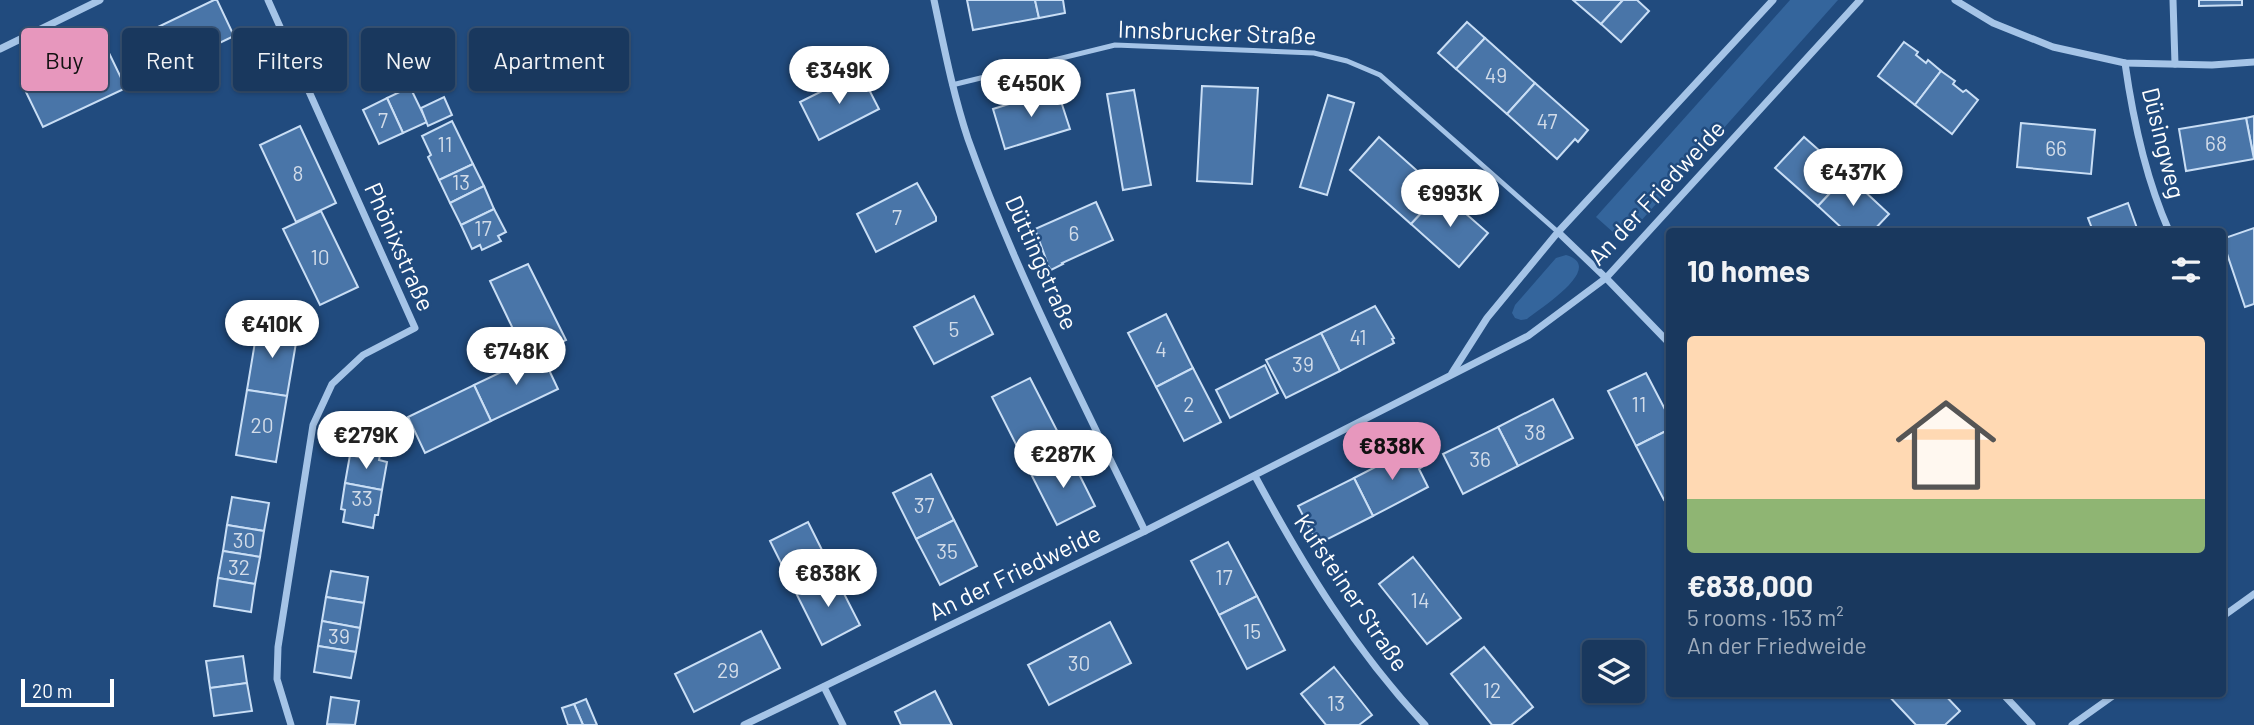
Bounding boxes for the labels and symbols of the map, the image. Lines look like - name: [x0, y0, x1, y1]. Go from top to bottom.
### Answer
- street label: Innsbrucker Straße: [1117, 14, 1317, 49]
- pin: €349K: [790, 46, 888, 106]
- pin: €450K: [982, 60, 1080, 119]
- house number: 49: [1485, 62, 1507, 87]
- street label: Düsingweg: [2137, 84, 2192, 201]
- house number: 7: [378, 107, 388, 132]
- house number: 47: [1537, 108, 1558, 133]
- street label: An der Friedweide: [1581, 114, 1730, 270]
- house number: 68: [2205, 130, 2227, 155]
- house number: 11: [438, 131, 452, 156]
- house number: 66: [2045, 135, 2067, 160]
- pin: €437K: [1804, 148, 1902, 208]
- house number: 8: [293, 160, 303, 185]
- house number: 13: [452, 169, 470, 194]
- pin: €993K: [1401, 170, 1499, 229]
- street label: Phönixstraße: [359, 178, 442, 315]
- street label: Düttingstraße: [1000, 191, 1085, 334]
- house number: 7: [892, 204, 902, 229]
- house number: 17: [474, 215, 492, 240]
- house number: 6: [1069, 220, 1079, 245]
- house number: 10: [310, 244, 330, 269]
- pin: €410K: [223, 300, 321, 360]
- house number: 5: [949, 316, 959, 341]
- house number: 41: [1350, 324, 1367, 349]
- pin: €748K: [467, 328, 565, 387]
- house number: 4: [1155, 336, 1167, 361]
- house number: 39: [1292, 351, 1314, 376]
- house number: 2: [1183, 391, 1195, 416]
- house number: 11: [1632, 391, 1646, 416]
- house number: 20: [250, 412, 274, 437]
- pin: €279K: [317, 412, 415, 471]
- house number: 38: [1524, 419, 1546, 444]
- pin: €838K: [1343, 422, 1441, 482]
- pin: €287K: [1014, 430, 1112, 490]
- house number: 36: [1469, 446, 1491, 471]
- house number: 33: [351, 485, 373, 510]
- house number: 37: [914, 492, 934, 517]
- street label: Kufsteiner Straße: [1289, 508, 1416, 676]
- street label: An der Friedweide: [924, 518, 1105, 626]
- house number: 30: [233, 527, 255, 552]
- house number: 35: [936, 538, 958, 563]
- pin: €838K: [779, 550, 877, 609]
- house number: 32: [228, 554, 250, 579]
- house number: 17: [1215, 564, 1233, 589]
- house number: 14: [1411, 587, 1429, 612]
- house number: 15: [1243, 618, 1261, 643]
- house number: 39: [328, 623, 350, 648]
- house number: 30: [1068, 650, 1090, 675]
- house number: 29: [717, 657, 739, 682]
- scale bar: [21, 676, 114, 708]
- house number: 12: [1483, 677, 1501, 702]
- house number: 13: [1327, 690, 1345, 715]

